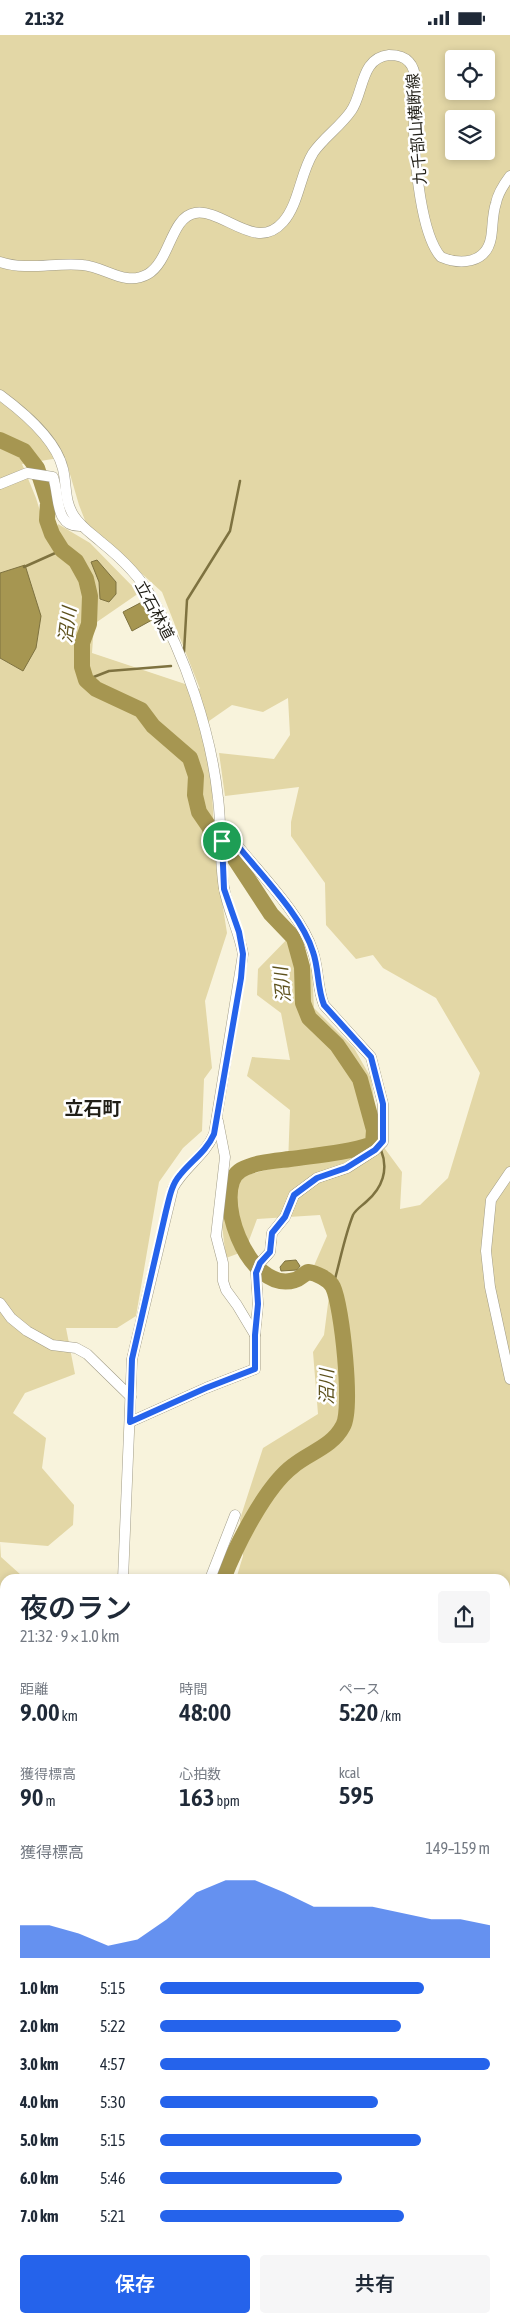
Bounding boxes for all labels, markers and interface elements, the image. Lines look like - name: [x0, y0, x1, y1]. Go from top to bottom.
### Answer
- text: 21:32: [25, 7, 64, 29]
- map controls: [445, 50, 495, 160]
- button: locate: [445, 50, 495, 100]
- street label: 九千部山横断線: [403, 73, 429, 185]
- button: layers: [445, 110, 495, 160]
- street label: 立石林道: [132, 578, 178, 642]
- water label: 沼川: [54, 604, 80, 644]
- pin: [201, 820, 243, 862]
- icon: arrive: [208, 827, 236, 855]
- water label: 沼川: [269, 964, 294, 1004]
- district label: 立石町: [64, 1097, 122, 1119]
- water label: 沼川: [316, 1367, 337, 1405]
- button: share: [438, 1591, 490, 1643]
- text: 夜のラン: [20, 1592, 132, 1624]
- text: 21:32 · 9 × 1.0 km: [20, 1627, 120, 1645]
- text: 距離: [20, 1681, 48, 1697]
- text: 時間: [179, 1681, 207, 1697]
- text: ペース: [339, 1681, 380, 1697]
- text: 9.00: [20, 1698, 60, 1726]
- text: 48:00: [179, 1698, 231, 1726]
- text: 5:20: [339, 1698, 378, 1726]
- text: km: [60, 1708, 78, 1724]
- text: /km: [378, 1708, 401, 1724]
- text: kcal: [339, 1765, 360, 1781]
- text: 獲得標高: [20, 1766, 76, 1782]
- text: 心拍数: [179, 1766, 221, 1782]
- text: 595: [339, 1781, 374, 1809]
- text: 90: [20, 1783, 44, 1811]
- text: 163: [179, 1783, 215, 1811]
- text: m: [44, 1793, 56, 1809]
- text: bpm: [215, 1793, 240, 1809]
- text: 149–159 m: [426, 1839, 490, 1857]
- text: 獲得標高: [20, 1843, 84, 1861]
- text: 1.0 km: [20, 1979, 59, 1997]
- text: 5:15: [100, 1979, 125, 1997]
- text: 2.0 km: [20, 2017, 59, 2035]
- text: 5:22: [100, 2017, 125, 2035]
- text: 3.0 km: [20, 2055, 59, 2073]
- text: 4:57: [100, 2055, 125, 2073]
- text: 4.0 km: [20, 2093, 59, 2111]
- text: 5:30: [100, 2093, 125, 2111]
- text: 5.0 km: [20, 2131, 59, 2149]
- text: 5:15: [100, 2131, 125, 2149]
- text: 6.0 km: [20, 2169, 59, 2187]
- text: 5:46: [100, 2169, 125, 2187]
- text: 7.0 km: [20, 2207, 59, 2225]
- text: 5:21: [100, 2207, 125, 2225]
- button: 保存: [20, 2255, 250, 2313]
- button: 共有: [260, 2255, 490, 2313]

